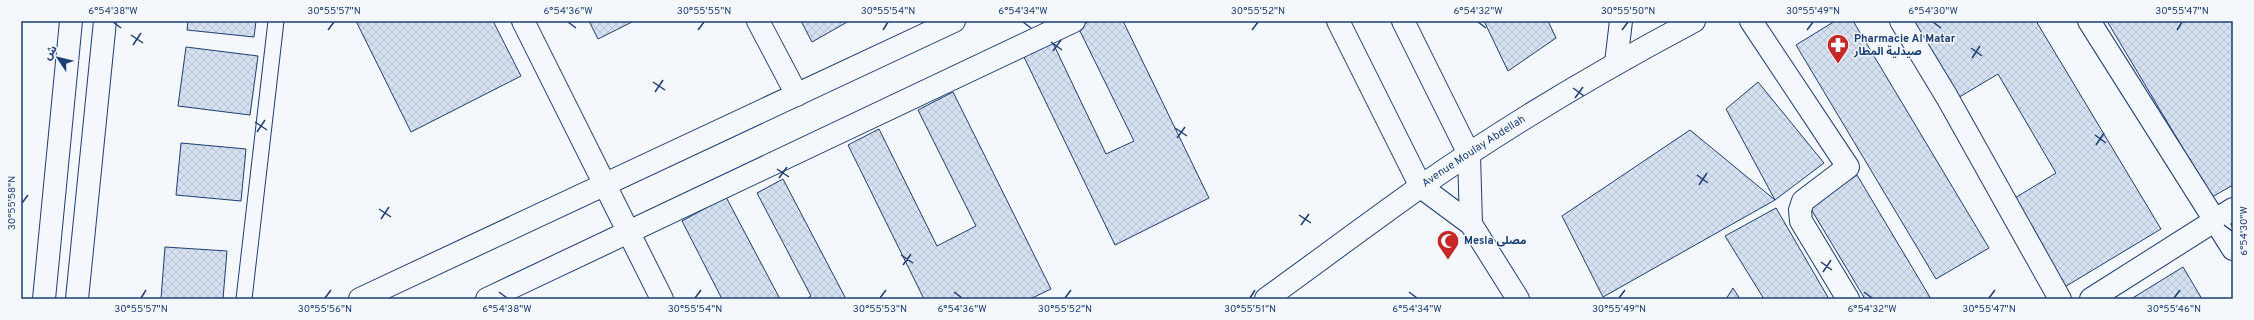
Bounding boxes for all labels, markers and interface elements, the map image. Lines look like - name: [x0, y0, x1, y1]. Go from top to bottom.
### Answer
- text: 6°54'38"W: [88, 5, 138, 18]
- text: 30°55'57"N: [307, 5, 361, 18]
- text: 6°54'36"W: [543, 5, 593, 18]
- text: 30°55'55"N: [677, 5, 731, 18]
- text: 30°55'54"N: [861, 5, 915, 18]
- text: 6°54'34"W: [998, 5, 1048, 18]
- text: 30°55'52"N: [1231, 5, 1285, 18]
- text: 6°54'32"W: [1453, 5, 1503, 18]
- text: 30°55'50"N: [1601, 5, 1655, 18]
- text: 30°55'49"N: [1786, 5, 1840, 18]
- text: 6°54'30"W: [1908, 5, 1958, 18]
- text: 30°55'47"N: [2155, 5, 2209, 18]
- pharmacy icon: Pharmacie Al Matar صيدلية المطار: [1825, 32, 1851, 65]
- place label: Pharmacie Al Matar صيدلية المطار: [1853, 32, 1956, 59]
- north arrow: [38, 38, 78, 78]
- text: ش: [41, 43, 61, 63]
- street label: Avenue Moulay Abdellah: [1419, 112, 1528, 190]
- text: 30°55'58"N: [6, 176, 19, 230]
- text: 6°54'30"W: [2238, 206, 2251, 256]
- mosque icon: Mesla مصلى: [1435, 228, 1461, 261]
- place label: Mesla مصلى: [1464, 234, 1526, 248]
- text: 30°55'57"N: [114, 303, 168, 316]
- text: 30°55'56"N: [298, 303, 352, 316]
- text: 6°54'38"W: [482, 303, 532, 316]
- text: 30°55'54"N: [668, 303, 722, 316]
- text: 30°55'53"N: [853, 303, 907, 316]
- text: 6°54'36"W: [937, 303, 987, 316]
- text: 30°55'52"N: [1038, 303, 1092, 316]
- text: 30°55'51"N: [1224, 303, 1276, 316]
- text: 6°54'34"W: [1392, 303, 1442, 316]
- text: 30°55'49"N: [1592, 303, 1646, 316]
- text: 6°54'32"W: [1847, 303, 1897, 316]
- text: 30°55'47"N: [1962, 303, 2016, 316]
- text: 30°55'46"N: [2147, 303, 2201, 316]

